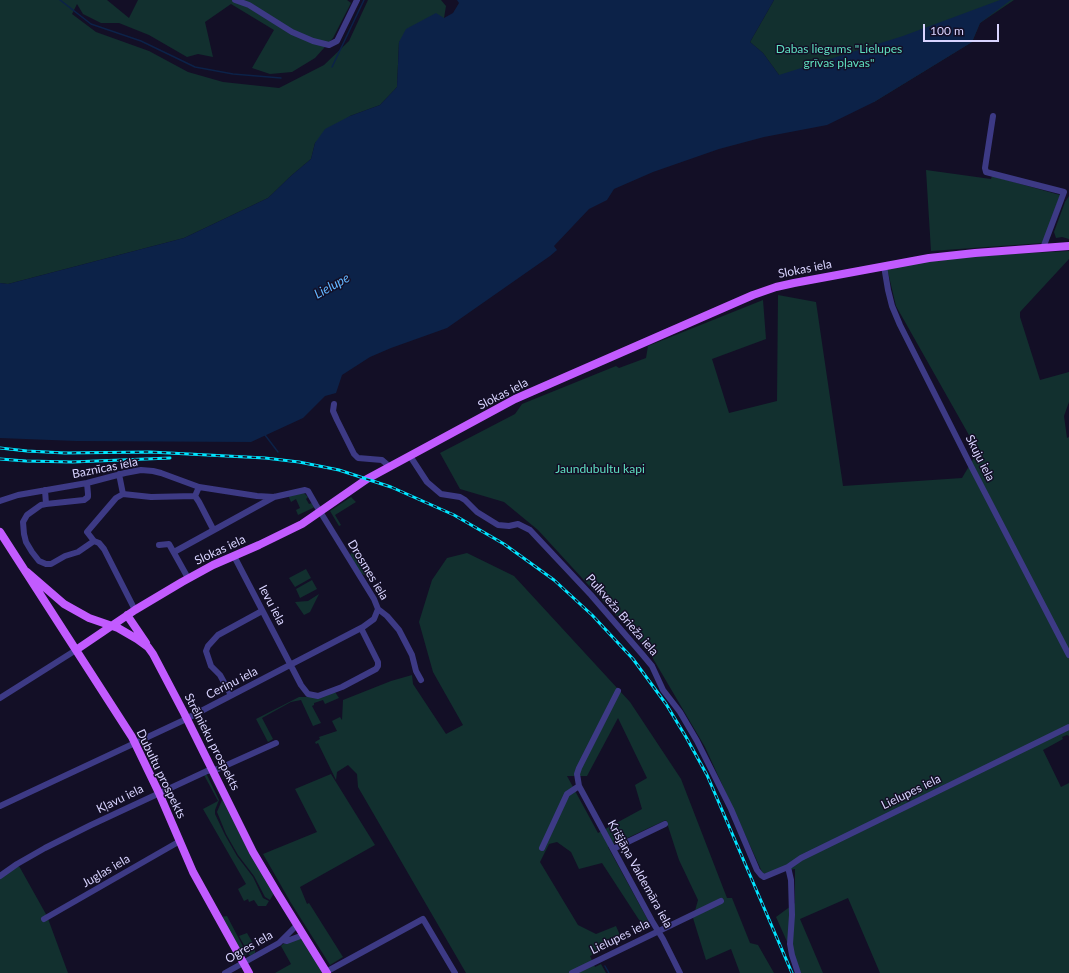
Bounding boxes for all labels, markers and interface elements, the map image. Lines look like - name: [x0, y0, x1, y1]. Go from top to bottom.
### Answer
- scale bar: [925, 16, 1001, 42]
- text: 100 m: [930, 23, 964, 38]
- park label: Dabas liegums "Lielupes grīvas pļavas": [776, 42, 902, 70]
- street label: Slokas iela: [777, 257, 833, 281]
- water label: Lielupe: [311, 270, 353, 302]
- street label: Slokas iela: [476, 375, 530, 413]
- street label: Skuju iela: [962, 433, 998, 483]
- street label: Baznīcas iela: [71, 455, 139, 481]
- park label: Jaundubultu kapi: [555, 462, 645, 476]
- street label: Slokas iela: [192, 532, 248, 568]
- street label: Drosmes iela: [344, 537, 392, 603]
- street label: Pulkveža Brieža iela: [583, 571, 661, 659]
- street label: Ievu iela: [255, 582, 289, 628]
- street label: Ceriņu iela: [204, 664, 260, 702]
- street label: Strēlnieku prospekts: [181, 691, 243, 793]
- street label: Dubultu prospekts: [133, 727, 189, 821]
- street label: Lielupes iela: [879, 771, 943, 813]
- street label: Kļavu iela: [94, 781, 146, 817]
- street label: Krišjāņa Valdemāra iela: [604, 817, 676, 931]
- street label: Juglas iela: [79, 852, 133, 890]
- street label: Lielupes iela: [588, 916, 652, 958]
- street label: Ogres iela: [223, 928, 275, 966]

